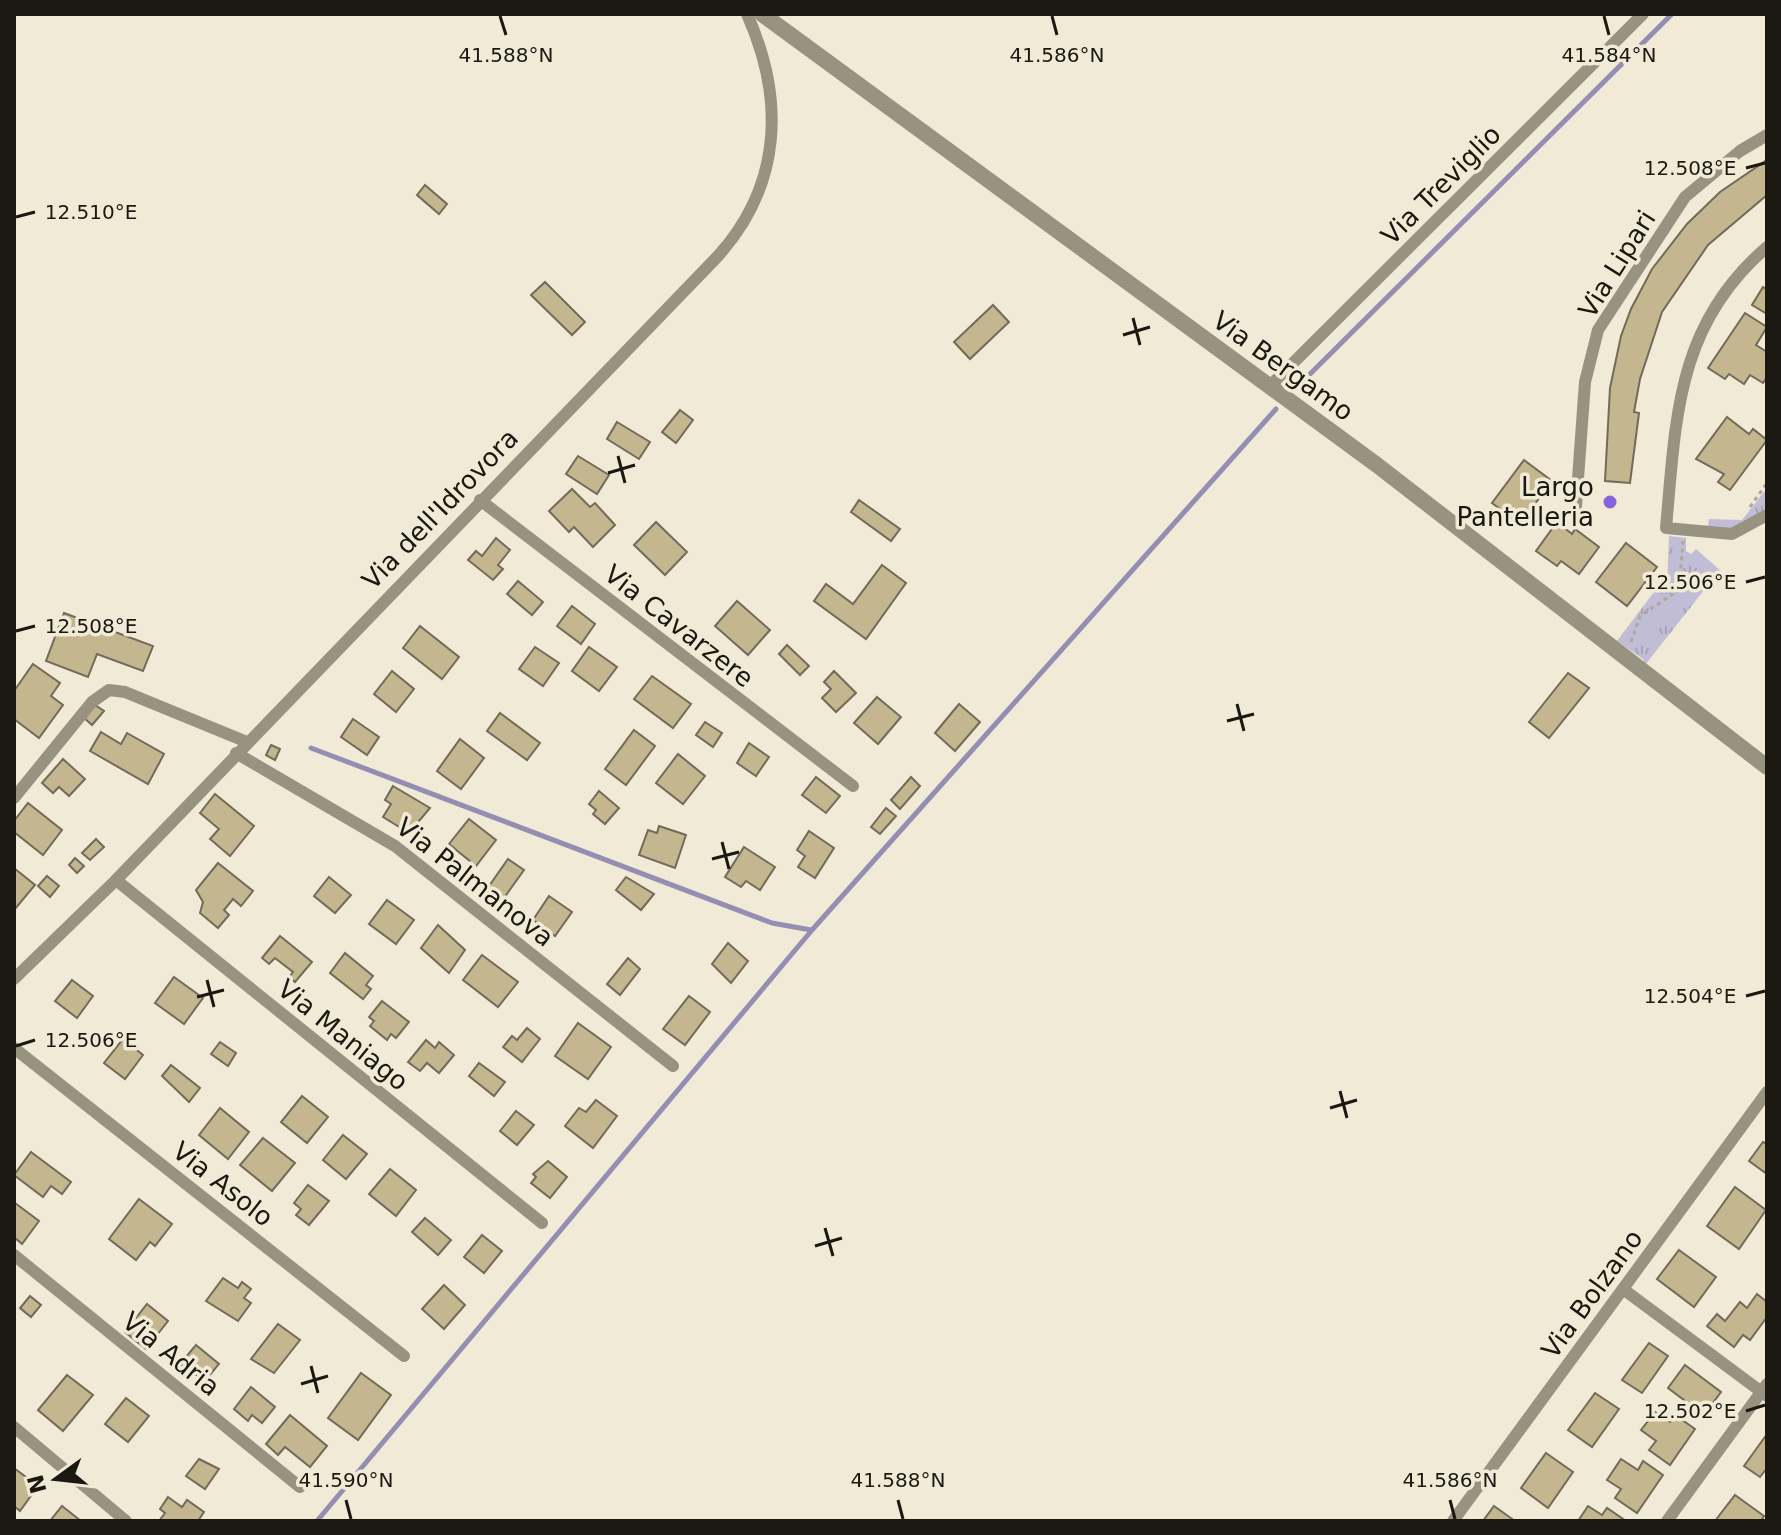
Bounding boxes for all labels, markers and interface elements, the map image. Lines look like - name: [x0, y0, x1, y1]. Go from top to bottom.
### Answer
- text: 41.588°N: [459, 43, 553, 67]
- text: 41.586°N: [1010, 43, 1104, 67]
- text: 41.584°N: [1562, 43, 1656, 67]
- street label: Via Treviglio: [1375, 119, 1507, 251]
- text: 12.508°E: [1644, 156, 1736, 180]
- text: 12.510°E: [45, 200, 137, 224]
- street label: Via Lipari: [1572, 205, 1662, 323]
- street label: Via Bergamo: [1207, 305, 1359, 427]
- street label: Via dell'Idrovora: [356, 423, 524, 595]
- place label: Largo Pantelleria: [1457, 472, 1594, 532]
- marker: Largo Pantelleria: [1601, 493, 1619, 511]
- street label: Via Cavarzere: [599, 559, 759, 693]
- text: 12.506°E: [1644, 570, 1736, 594]
- text: 12.508°E: [45, 614, 137, 638]
- street label: Via Palmanova: [390, 811, 560, 953]
- street label: Via Maniago: [272, 973, 414, 1097]
- text: 12.504°E: [1644, 984, 1736, 1008]
- text: 12.506°E: [45, 1028, 137, 1052]
- street label: Via Asolo: [167, 1136, 279, 1232]
- street label: Via Bolzano: [1535, 1224, 1649, 1364]
- street label: Via Adria: [116, 1306, 226, 1402]
- text: 12.502°E: [1644, 1399, 1736, 1423]
- north arrow: [16, 1439, 96, 1519]
- text: 41.590°N: [299, 1468, 393, 1492]
- text: 41.588°N: [851, 1468, 945, 1492]
- text: 41.586°N: [1403, 1468, 1497, 1492]
- text: N: [23, 1472, 52, 1496]

